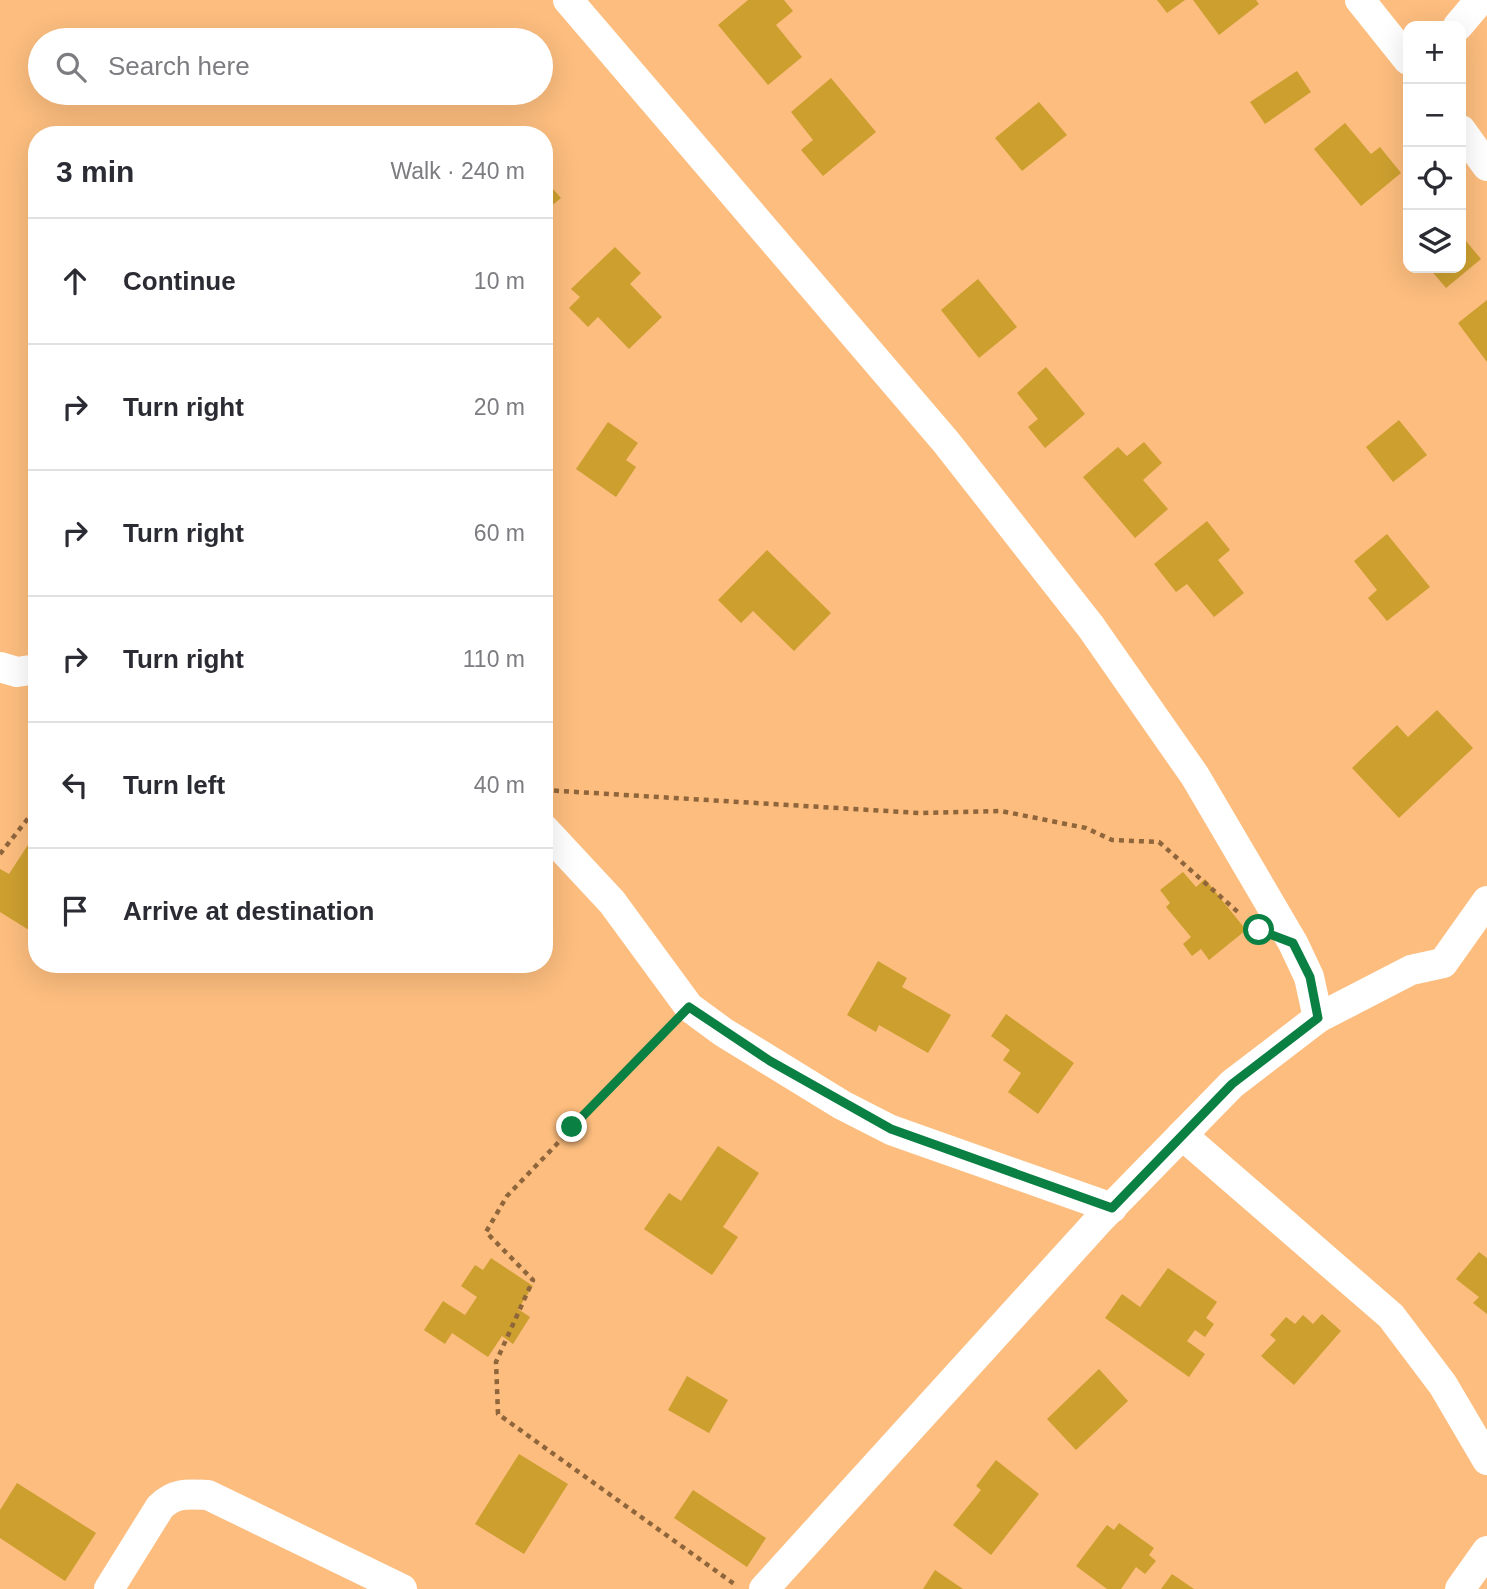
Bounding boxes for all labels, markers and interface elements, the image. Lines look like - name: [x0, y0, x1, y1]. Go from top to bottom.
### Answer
- map controls: [1403, 21, 1466, 273]
- button: +: [1403, 21, 1466, 84]
- search box: [28, 28, 553, 105]
- icon: search: [52, 48, 90, 86]
- text: Search here: [108, 51, 250, 81]
- button: −: [1403, 84, 1466, 147]
- button: locate: [1403, 147, 1466, 210]
- text: 3 min: [56, 155, 134, 188]
- text: Walk · 240 m: [390, 158, 525, 184]
- button: layers: [1403, 210, 1466, 273]
- icon: ahead: [56, 262, 94, 300]
- text: Continue: [123, 266, 236, 296]
- text: 10 m: [474, 268, 525, 294]
- icon: right: [56, 388, 94, 426]
- text: Turn right: [123, 392, 244, 422]
- text: 20 m: [474, 394, 525, 420]
- icon: right: [56, 514, 94, 552]
- text: Turn right: [123, 518, 244, 548]
- text: 60 m: [474, 520, 525, 546]
- icon: right: [56, 640, 94, 678]
- text: Turn right: [123, 644, 244, 674]
- text: 110 m: [463, 646, 525, 672]
- icon: left: [56, 766, 94, 804]
- text: Turn left: [123, 770, 225, 800]
- text: 40 m: [474, 772, 525, 798]
- icon: arrive: [56, 892, 94, 930]
- text: Arrive at destination: [123, 896, 374, 926]
- route start: [1243, 914, 1274, 945]
- route end: [556, 1111, 587, 1142]

